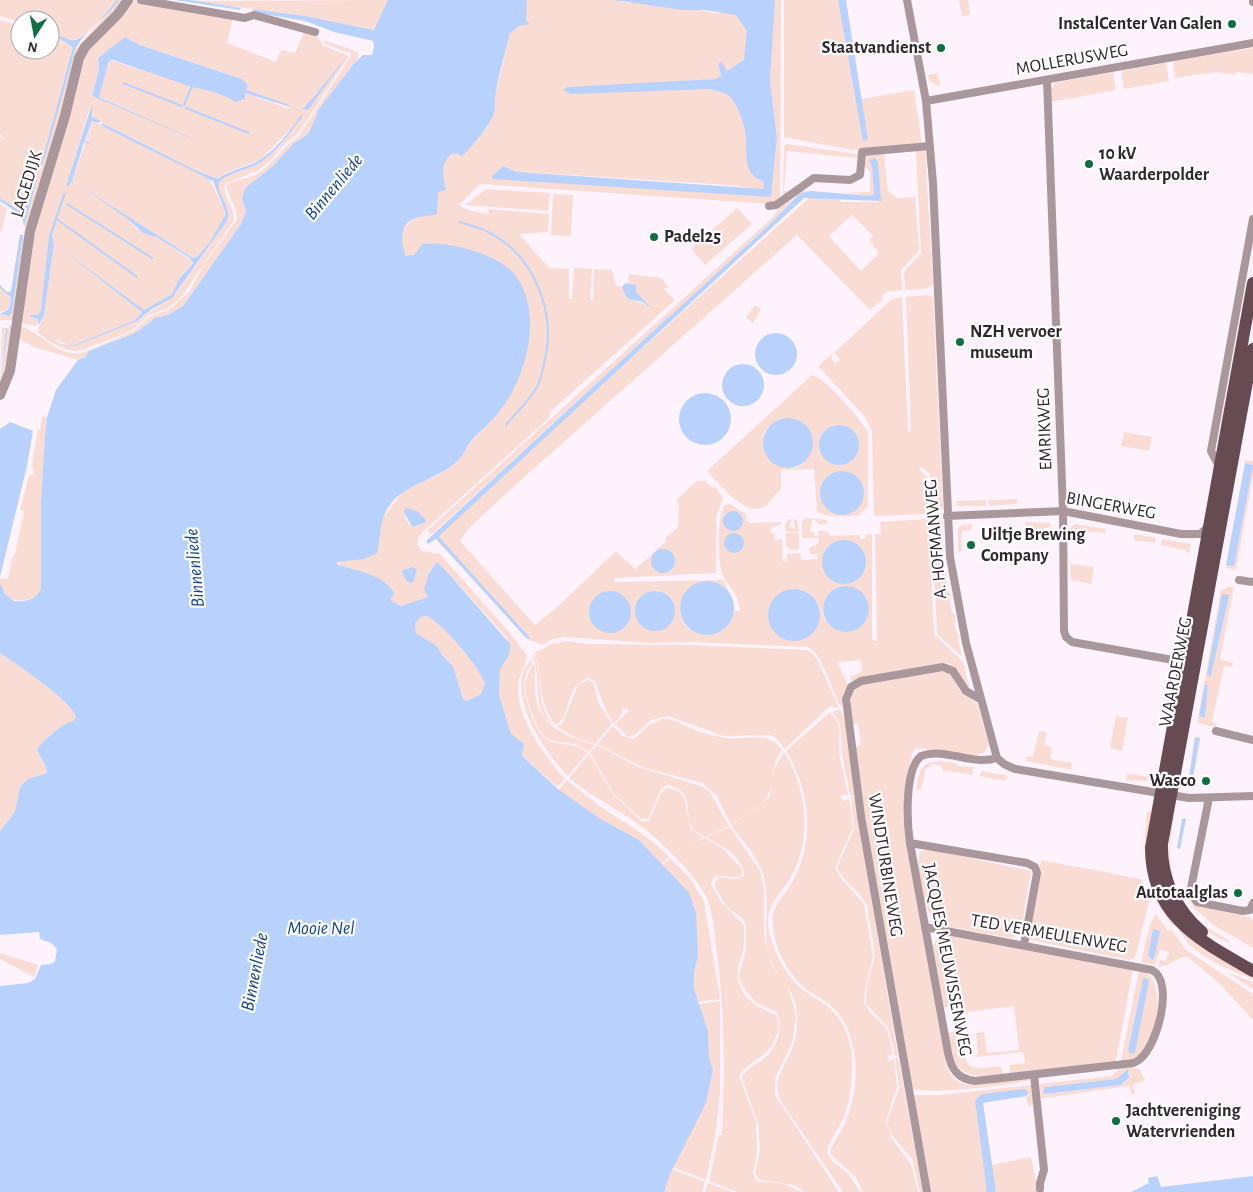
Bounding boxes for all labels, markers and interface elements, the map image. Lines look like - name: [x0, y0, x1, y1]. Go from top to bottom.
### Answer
- north arrow: [10, 10, 60, 60]
- place label: InstalCenter Van Galen: [1058, 15, 1222, 33]
- marker: InstalCenter Van Galen: [1226, 18, 1238, 30]
- text: N: [27, 39, 39, 55]
- place label: Staatvandienst: [822, 39, 931, 57]
- street label: MOLLERUSWEG: [1014, 41, 1130, 79]
- marker: Staatvandienst: [935, 42, 947, 54]
- place label: 10 kV Waarderpolder: [1099, 145, 1210, 184]
- street label: LAGEDIJK: [8, 148, 46, 220]
- water label: Binnenliede: [301, 151, 367, 223]
- marker: 10 kV Waarderpolder: [1083, 158, 1095, 170]
- place label: Padel25: [664, 228, 721, 246]
- marker: Padel25: [648, 231, 660, 243]
- place label: NZH vervoer museum: [970, 323, 1062, 362]
- marker: NZH vervoer museum: [954, 336, 966, 348]
- street label: EMRIKWEG: [1035, 387, 1055, 471]
- street label: A. HOFMANWEG: [922, 478, 950, 600]
- street label: BINGERWEG: [1065, 489, 1157, 523]
- place label: Uiltje Brewing Company: [981, 526, 1086, 565]
- water label: Binnenliede: [182, 528, 208, 608]
- marker: Uiltje Brewing Company: [965, 539, 977, 551]
- street label: WAARDERWEG: [1157, 615, 1195, 729]
- place label: Wasco: [1149, 772, 1196, 790]
- marker: Wasco: [1200, 775, 1212, 787]
- street label: WINDTURBINEWEG: [865, 792, 905, 938]
- street label: JACQUES MEUWISSENWEG: [919, 862, 975, 1058]
- place label: Autotaalglas: [1136, 884, 1228, 902]
- marker: Autotaalglas: [1232, 887, 1244, 899]
- street label: TED VERMEULENWEG: [969, 911, 1129, 957]
- water label: Mooie Nel: [287, 919, 355, 938]
- water label: Binnenliede: [238, 931, 272, 1013]
- place label: Jachtvereniging Watervrienden: [1126, 1102, 1241, 1141]
- marker: Jachtvereniging Watervrienden: [1110, 1115, 1122, 1127]

